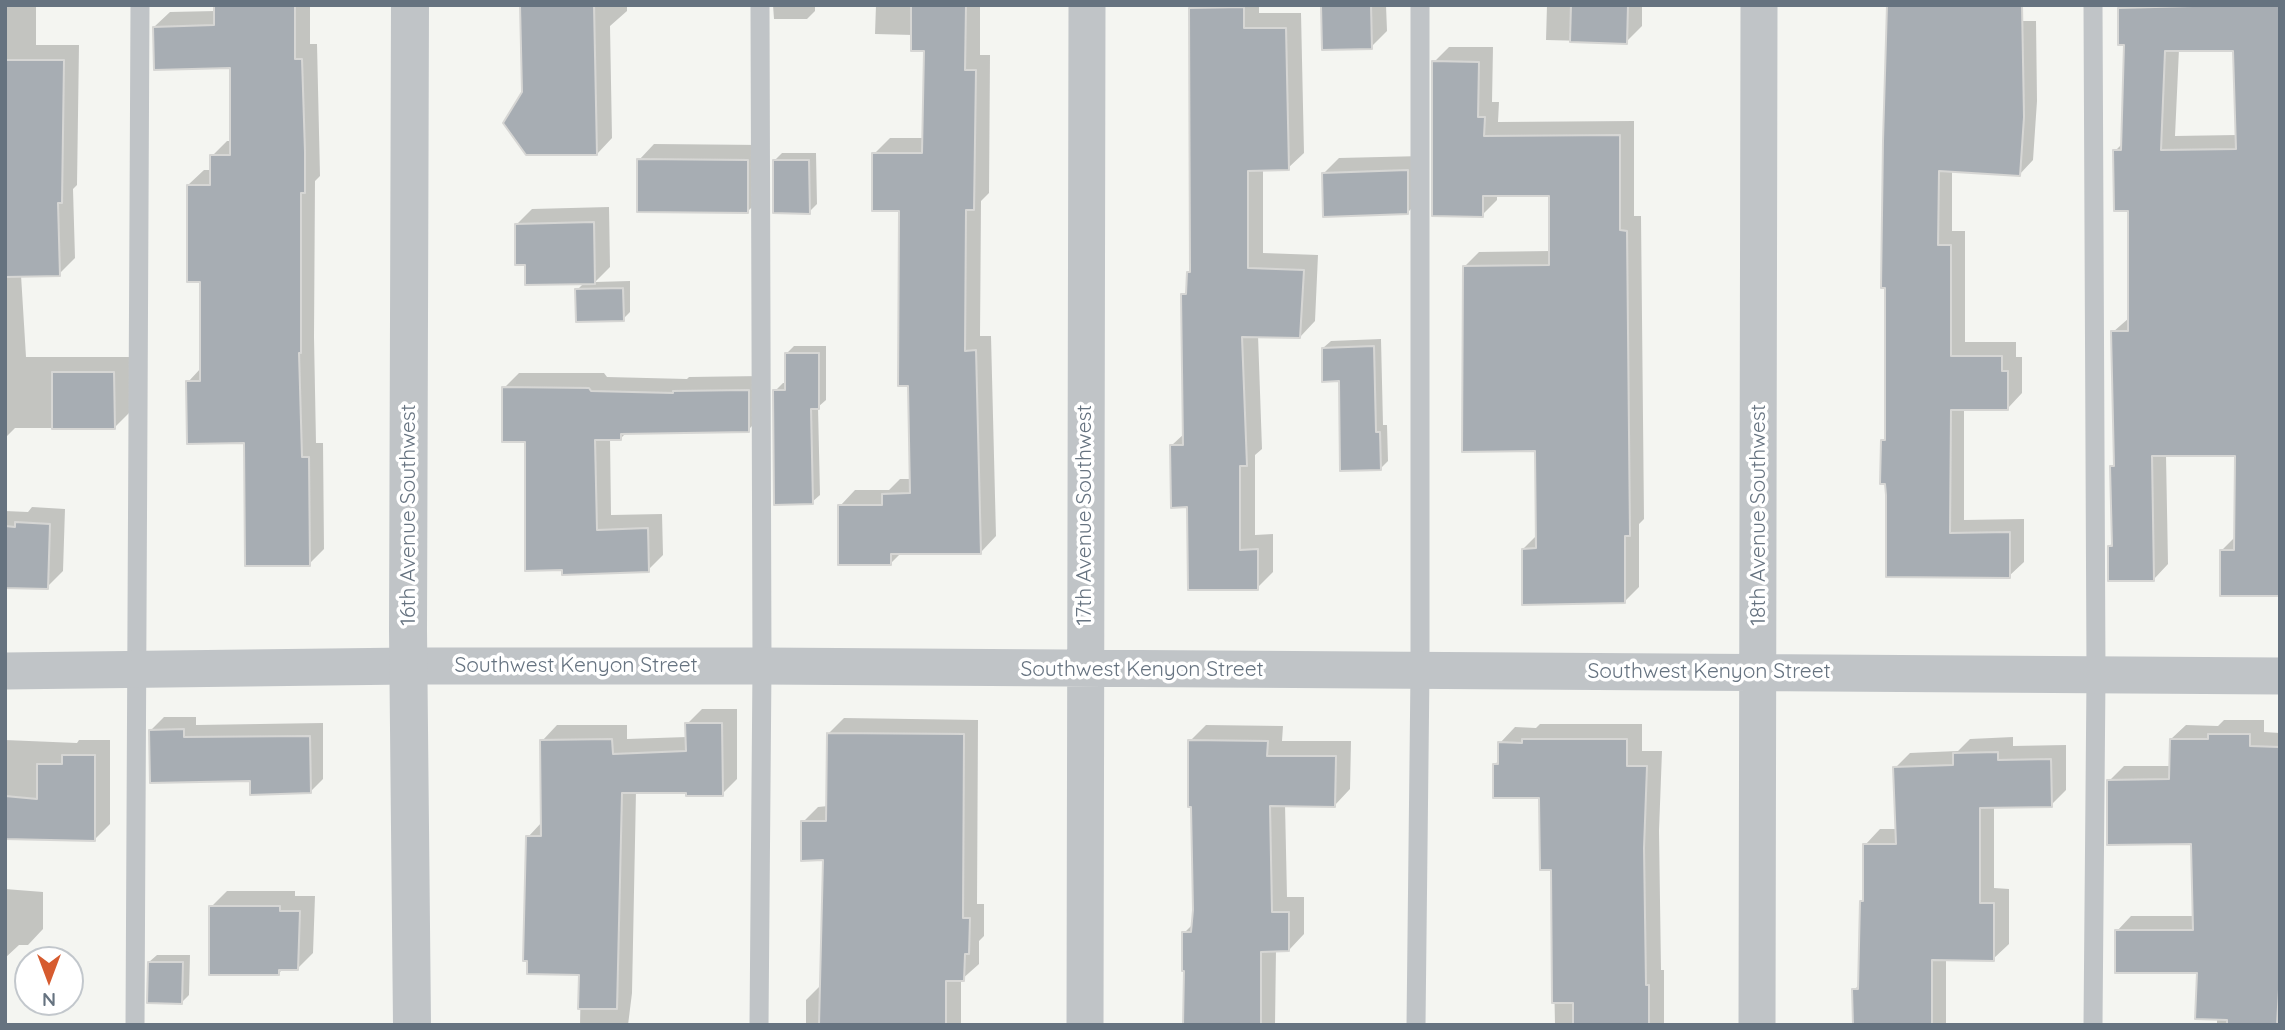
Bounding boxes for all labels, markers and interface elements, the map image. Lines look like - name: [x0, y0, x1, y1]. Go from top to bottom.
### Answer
- street label: 16th Avenue Southwest: [396, 404, 422, 626]
- street label: 18th Avenue Southwest: [1746, 404, 1772, 626]
- street label: 17th Avenue Southwest: [1072, 405, 1098, 625]
- street label: Southwest Kenyon Street: [454, 653, 698, 679]
- street label: Southwest Kenyon Street: [1020, 657, 1264, 683]
- street label: Southwest Kenyon Street: [1587, 659, 1831, 685]
- north arrow: [14, 946, 84, 1016]
- text: N: [42, 988, 56, 1012]

